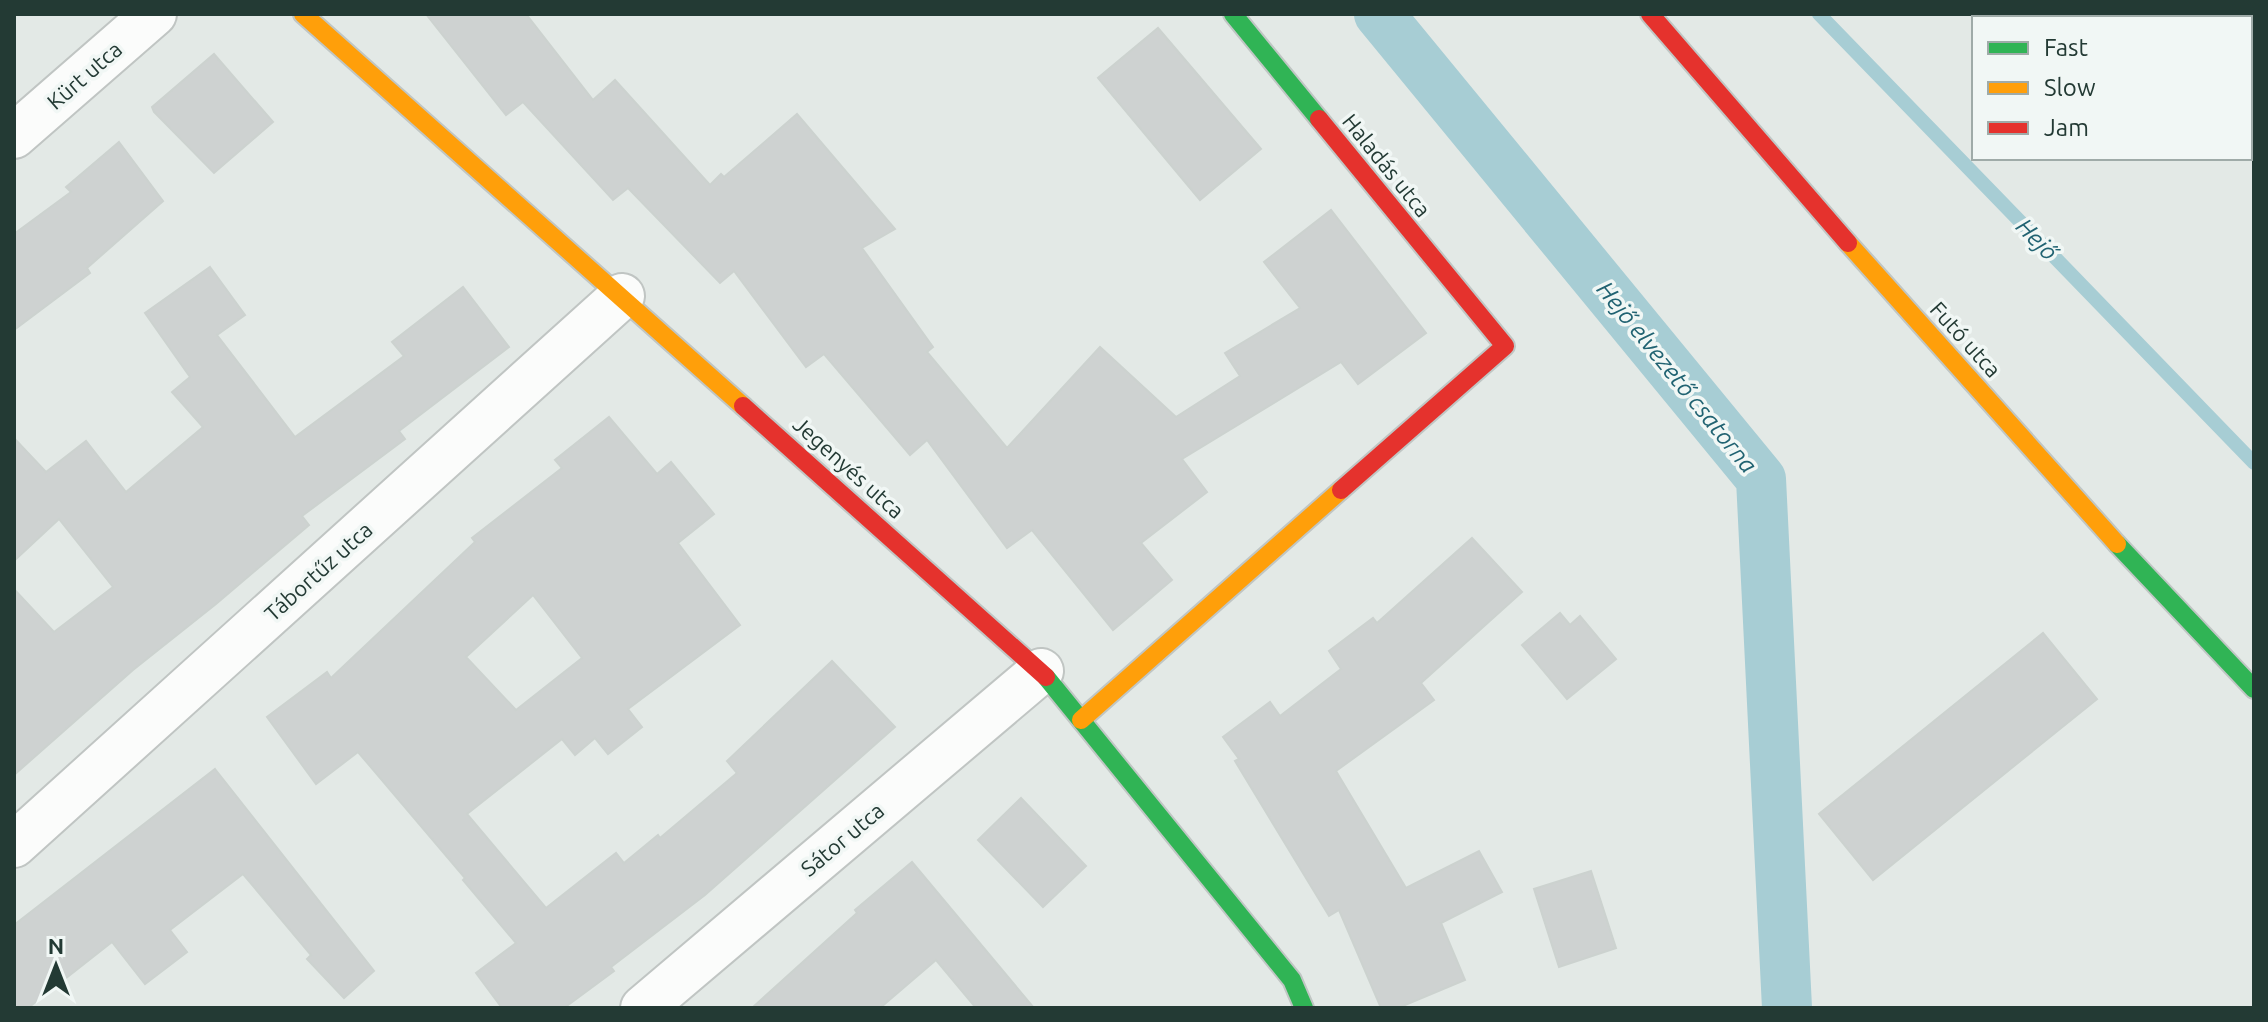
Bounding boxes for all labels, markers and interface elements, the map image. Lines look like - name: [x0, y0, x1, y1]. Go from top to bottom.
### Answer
- legend: [1972, 16, 2252, 160]
- text: Fast: [2044, 34, 2088, 61]
- street label: Kürt utca: [42, 36, 126, 114]
- text: Slow: [2044, 74, 2096, 101]
- street label: Haladás utca: [1338, 108, 1436, 222]
- text: Jam: [2044, 114, 2089, 141]
- water label: Hejő: [2011, 213, 2065, 267]
- water label: Hejő elvezető csatorna: [1592, 276, 1762, 478]
- street label: Futó utca: [1926, 296, 2006, 382]
- street label: Jegenyés utca: [789, 411, 909, 523]
- street label: Tábortűz utca: [259, 516, 377, 626]
- street label: Sátor utca: [796, 797, 888, 881]
- north arrow: [16, 926, 96, 1006]
- text: N: [48, 933, 64, 958]

